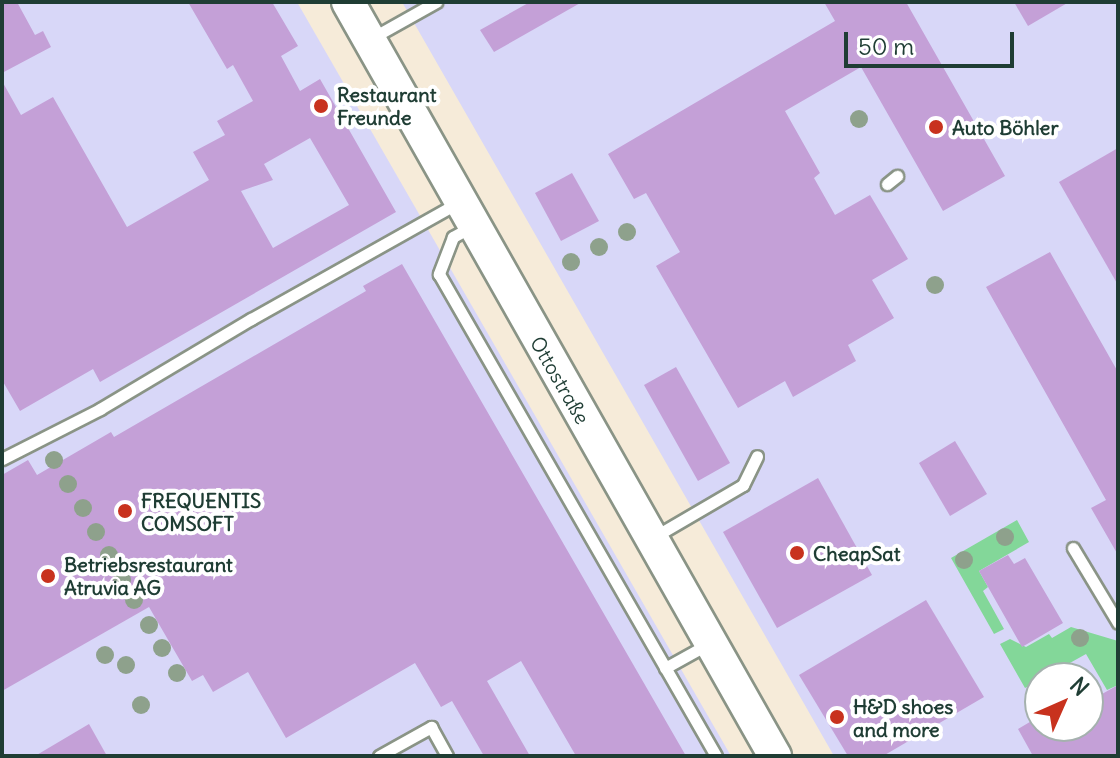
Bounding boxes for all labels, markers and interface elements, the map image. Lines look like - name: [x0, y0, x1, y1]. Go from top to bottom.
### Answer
- scale bar: [848, 16, 1018, 66]
- text: 50 m: [858, 31, 914, 61]
- place label: Restaurant Freunde: [337, 82, 436, 129]
- marker: Restaurant Freunde: [312, 97, 330, 115]
- place label: Auto Böhler: [952, 115, 1059, 139]
- marker: Auto Böhler: [927, 118, 945, 136]
- street label: Ottostraße: [525, 332, 595, 428]
- place label: FREQUENTIS COMSOFT: [141, 488, 261, 535]
- marker: FREQUENTIS COMSOFT: [116, 502, 134, 520]
- place label: CheapSat: [813, 541, 900, 565]
- marker: CheapSat: [788, 544, 806, 562]
- place label: Betriebsrestaurant Atruvia AG: [64, 552, 233, 599]
- marker: Betriebsrestaurant Atruvia AG: [39, 567, 57, 585]
- north arrow: [1024, 662, 1104, 742]
- text: N: [1064, 671, 1095, 702]
- place label: H&D shoes and more: [853, 694, 953, 741]
- marker: H&D shoes and more: [828, 708, 846, 726]

